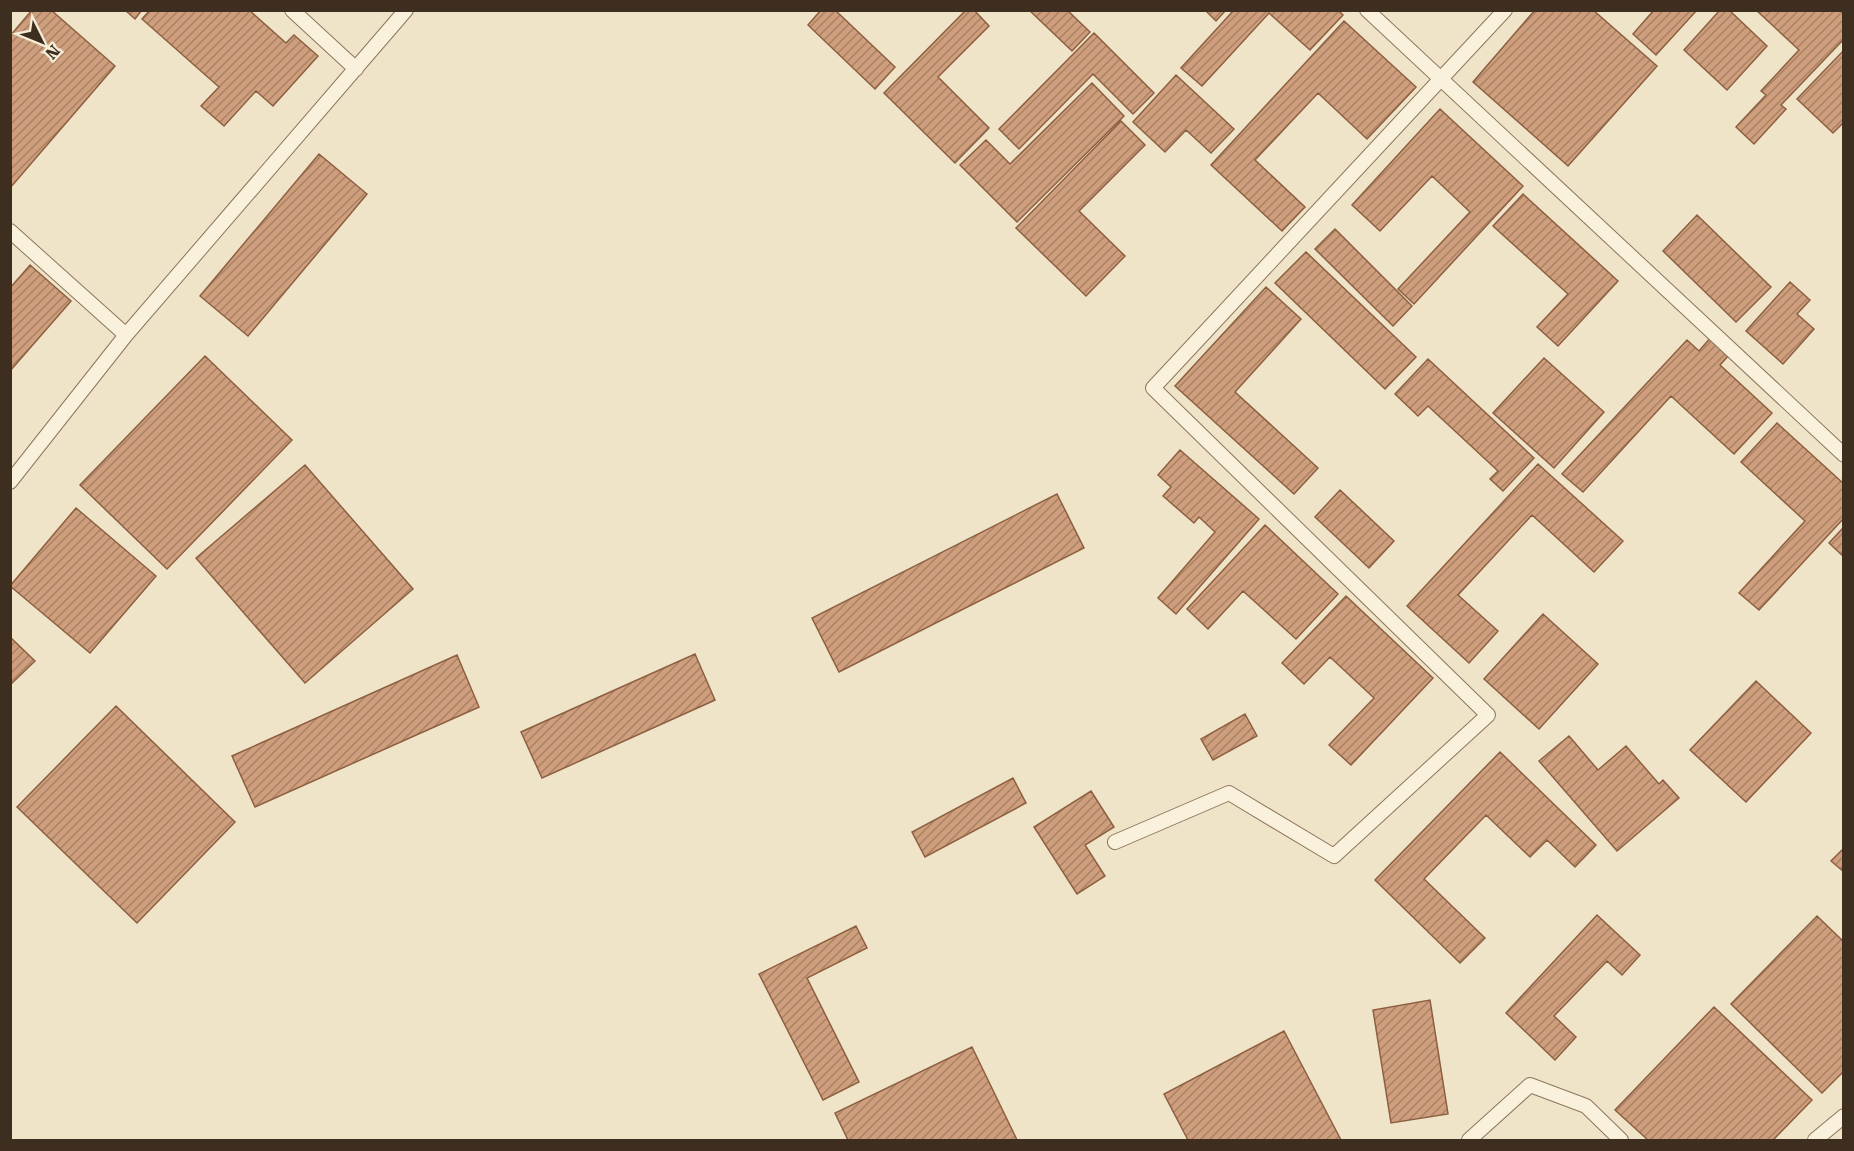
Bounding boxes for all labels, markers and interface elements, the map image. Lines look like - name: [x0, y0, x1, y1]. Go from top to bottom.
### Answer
- north arrow: [12, 12, 72, 72]
- text: N: [41, 41, 64, 63]

